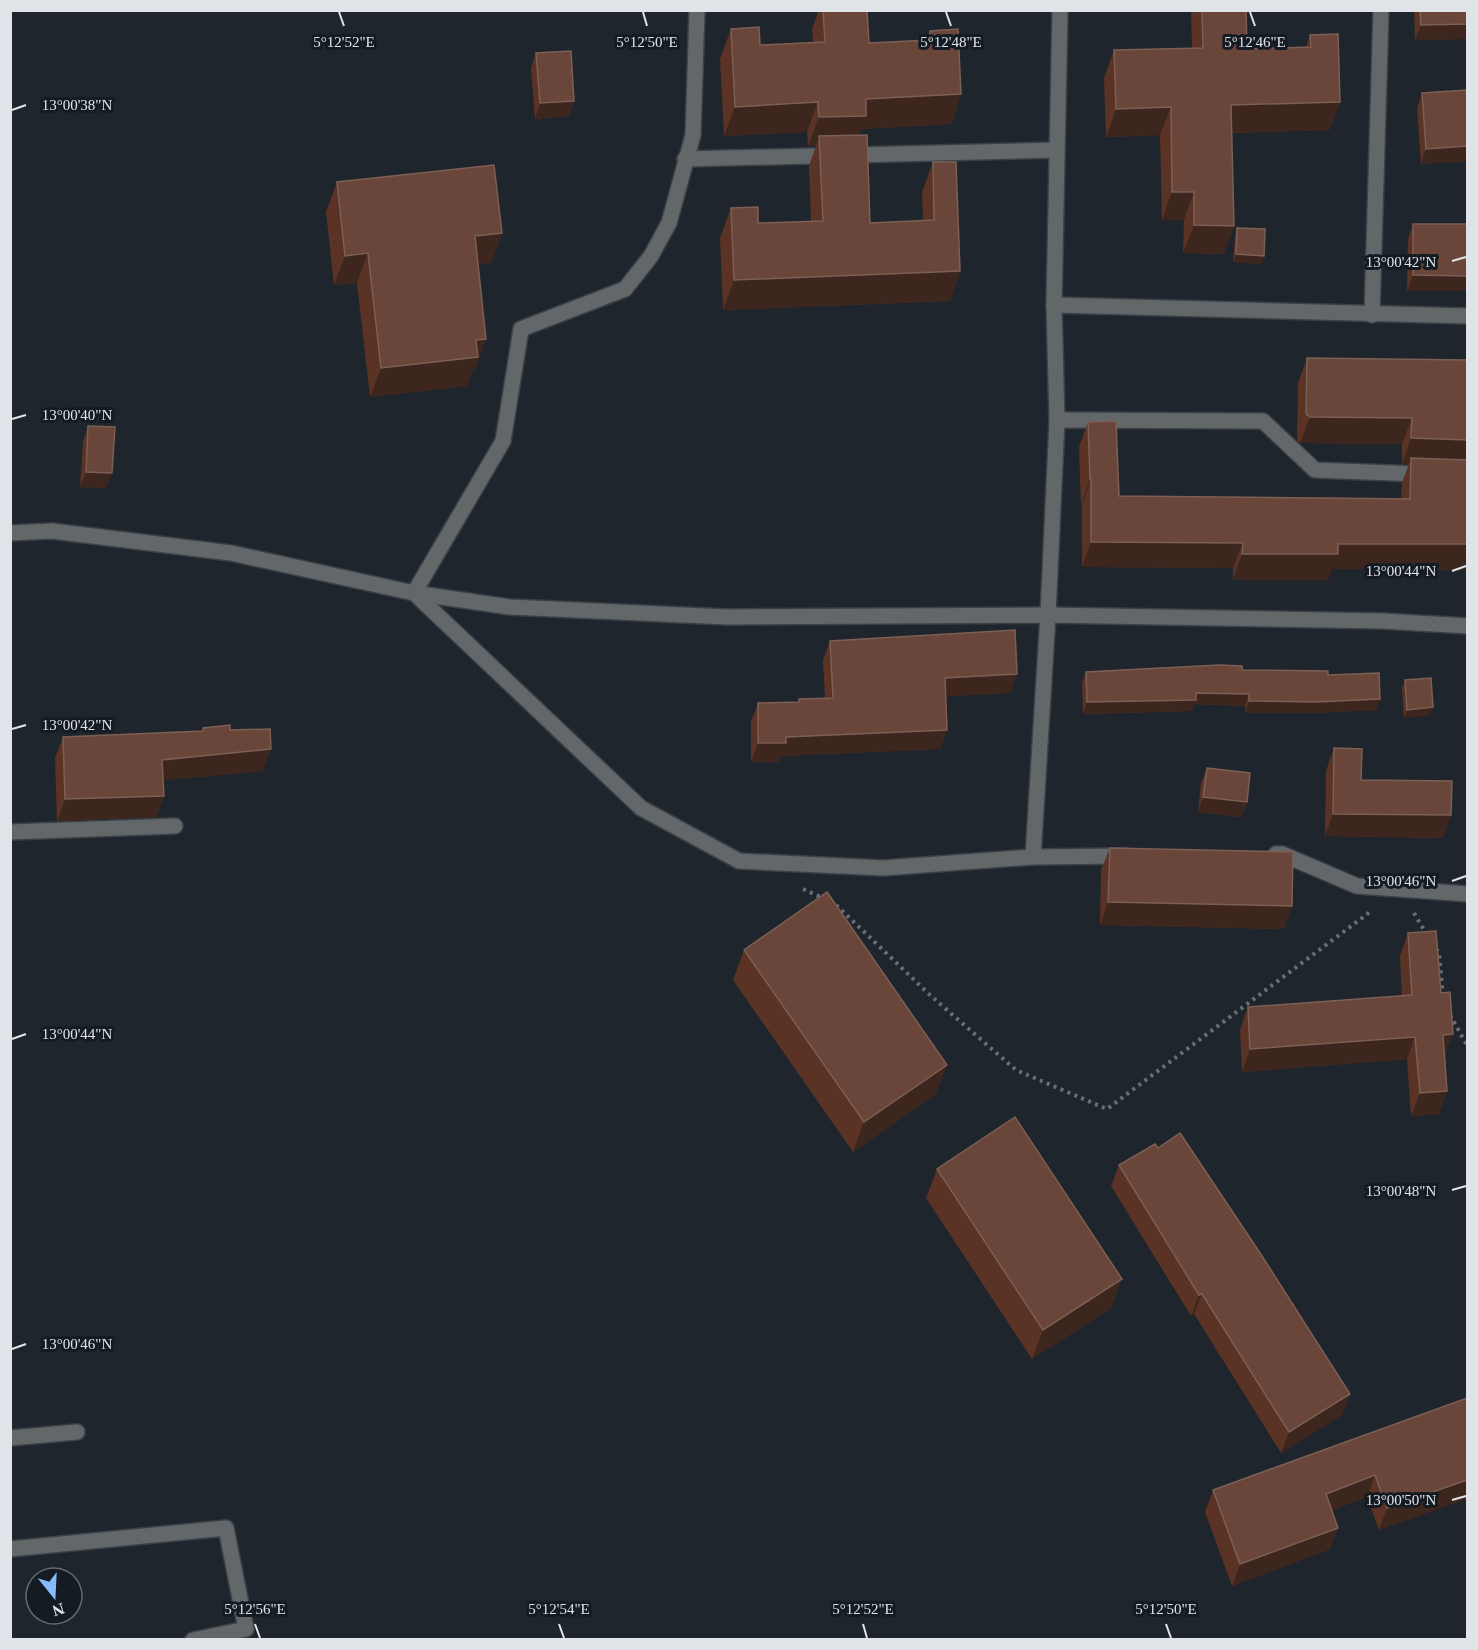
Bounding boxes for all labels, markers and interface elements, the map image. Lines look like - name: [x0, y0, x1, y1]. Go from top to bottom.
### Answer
- text: 5°12'52"E: [313, 34, 375, 50]
- text: 5°12'50"E: [616, 34, 678, 50]
- text: 5°12'48"E: [920, 34, 982, 50]
- text: 5°12'46"E: [1224, 34, 1286, 50]
- text: 13°00'38"N: [42, 97, 112, 113]
- text: 13°00'42"N: [1366, 254, 1436, 270]
- text: 13°00'40"N: [42, 407, 112, 423]
- text: 13°00'44"N: [1366, 563, 1436, 579]
- text: 13°00'42"N: [42, 717, 112, 733]
- text: 13°00'46"N: [1366, 873, 1436, 889]
- text: 13°00'44"N: [42, 1026, 112, 1042]
- text: 13°00'48"N: [1366, 1183, 1436, 1199]
- text: 13°00'46"N: [42, 1336, 112, 1352]
- text: 13°00'50"N: [1366, 1492, 1436, 1508]
- north arrow: [24, 1566, 84, 1626]
- text: N: [50, 1600, 67, 1620]
- text: 5°12'56"E: [224, 1601, 286, 1617]
- text: 5°12'54"E: [528, 1601, 590, 1617]
- text: 5°12'52"E: [832, 1601, 894, 1617]
- text: 5°12'50"E: [1135, 1601, 1197, 1617]

